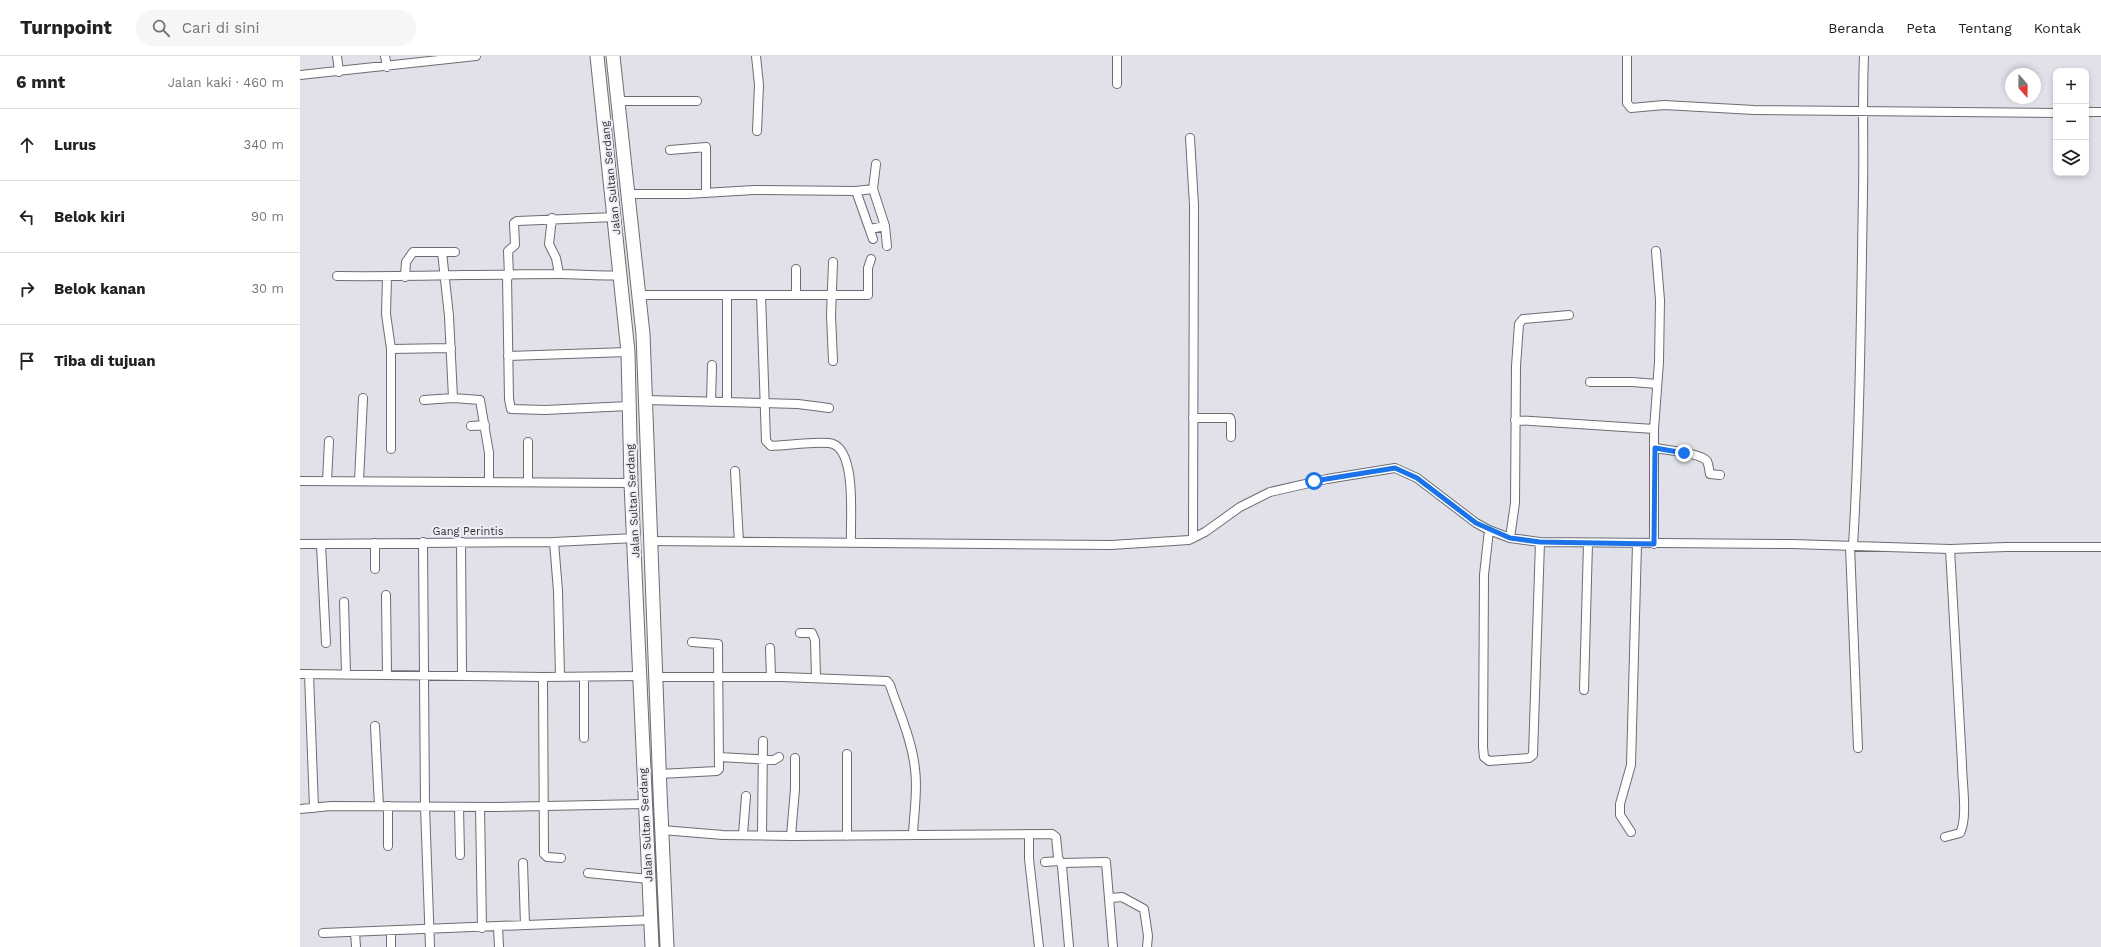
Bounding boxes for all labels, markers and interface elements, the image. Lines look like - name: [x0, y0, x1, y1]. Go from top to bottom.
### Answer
- search box: [136, 10, 416, 46]
- text: Turnpoint: [20, 16, 112, 39]
- icon: search: [150, 17, 172, 39]
- text: Cari di sini: [182, 19, 259, 37]
- text: Beranda: [1828, 20, 1884, 36]
- text: Peta: [1906, 20, 1936, 36]
- text: Tentang: [1958, 20, 2012, 36]
- text: Kontak: [2034, 20, 2081, 36]
- north arrow: [2005, 68, 2041, 104]
- map controls: [2053, 68, 2089, 176]
- button: +: [2053, 68, 2089, 104]
- text: 6 mnt: [16, 72, 65, 92]
- text: Jalan kaki · 460 m: [168, 75, 284, 90]
- button: −: [2053, 104, 2089, 140]
- street label: Jalan Sultan Serdang: [599, 120, 623, 235]
- icon: ahead: [16, 134, 38, 156]
- text: Lurus: [54, 136, 96, 154]
- text: 340 m: [244, 137, 284, 152]
- button: layers: [2053, 140, 2089, 176]
- icon: left: [16, 206, 38, 228]
- text: Belok kiri: [54, 208, 125, 226]
- text: 90 m: [251, 209, 284, 224]
- icon: right: [16, 278, 38, 300]
- text: Belok kanan: [54, 280, 145, 298]
- text: 30 m: [252, 281, 284, 296]
- icon: arrive: [16, 350, 38, 372]
- text: Tiba di tujuan: [54, 352, 156, 370]
- street label: Jalan Sultan Serdang: [624, 443, 642, 558]
- route end: [1675, 444, 1693, 462]
- route start: [1305, 472, 1323, 490]
- street label: Gang Perintis: [432, 525, 504, 538]
- street label: Jalan Sultan Serdang: [637, 767, 655, 882]

